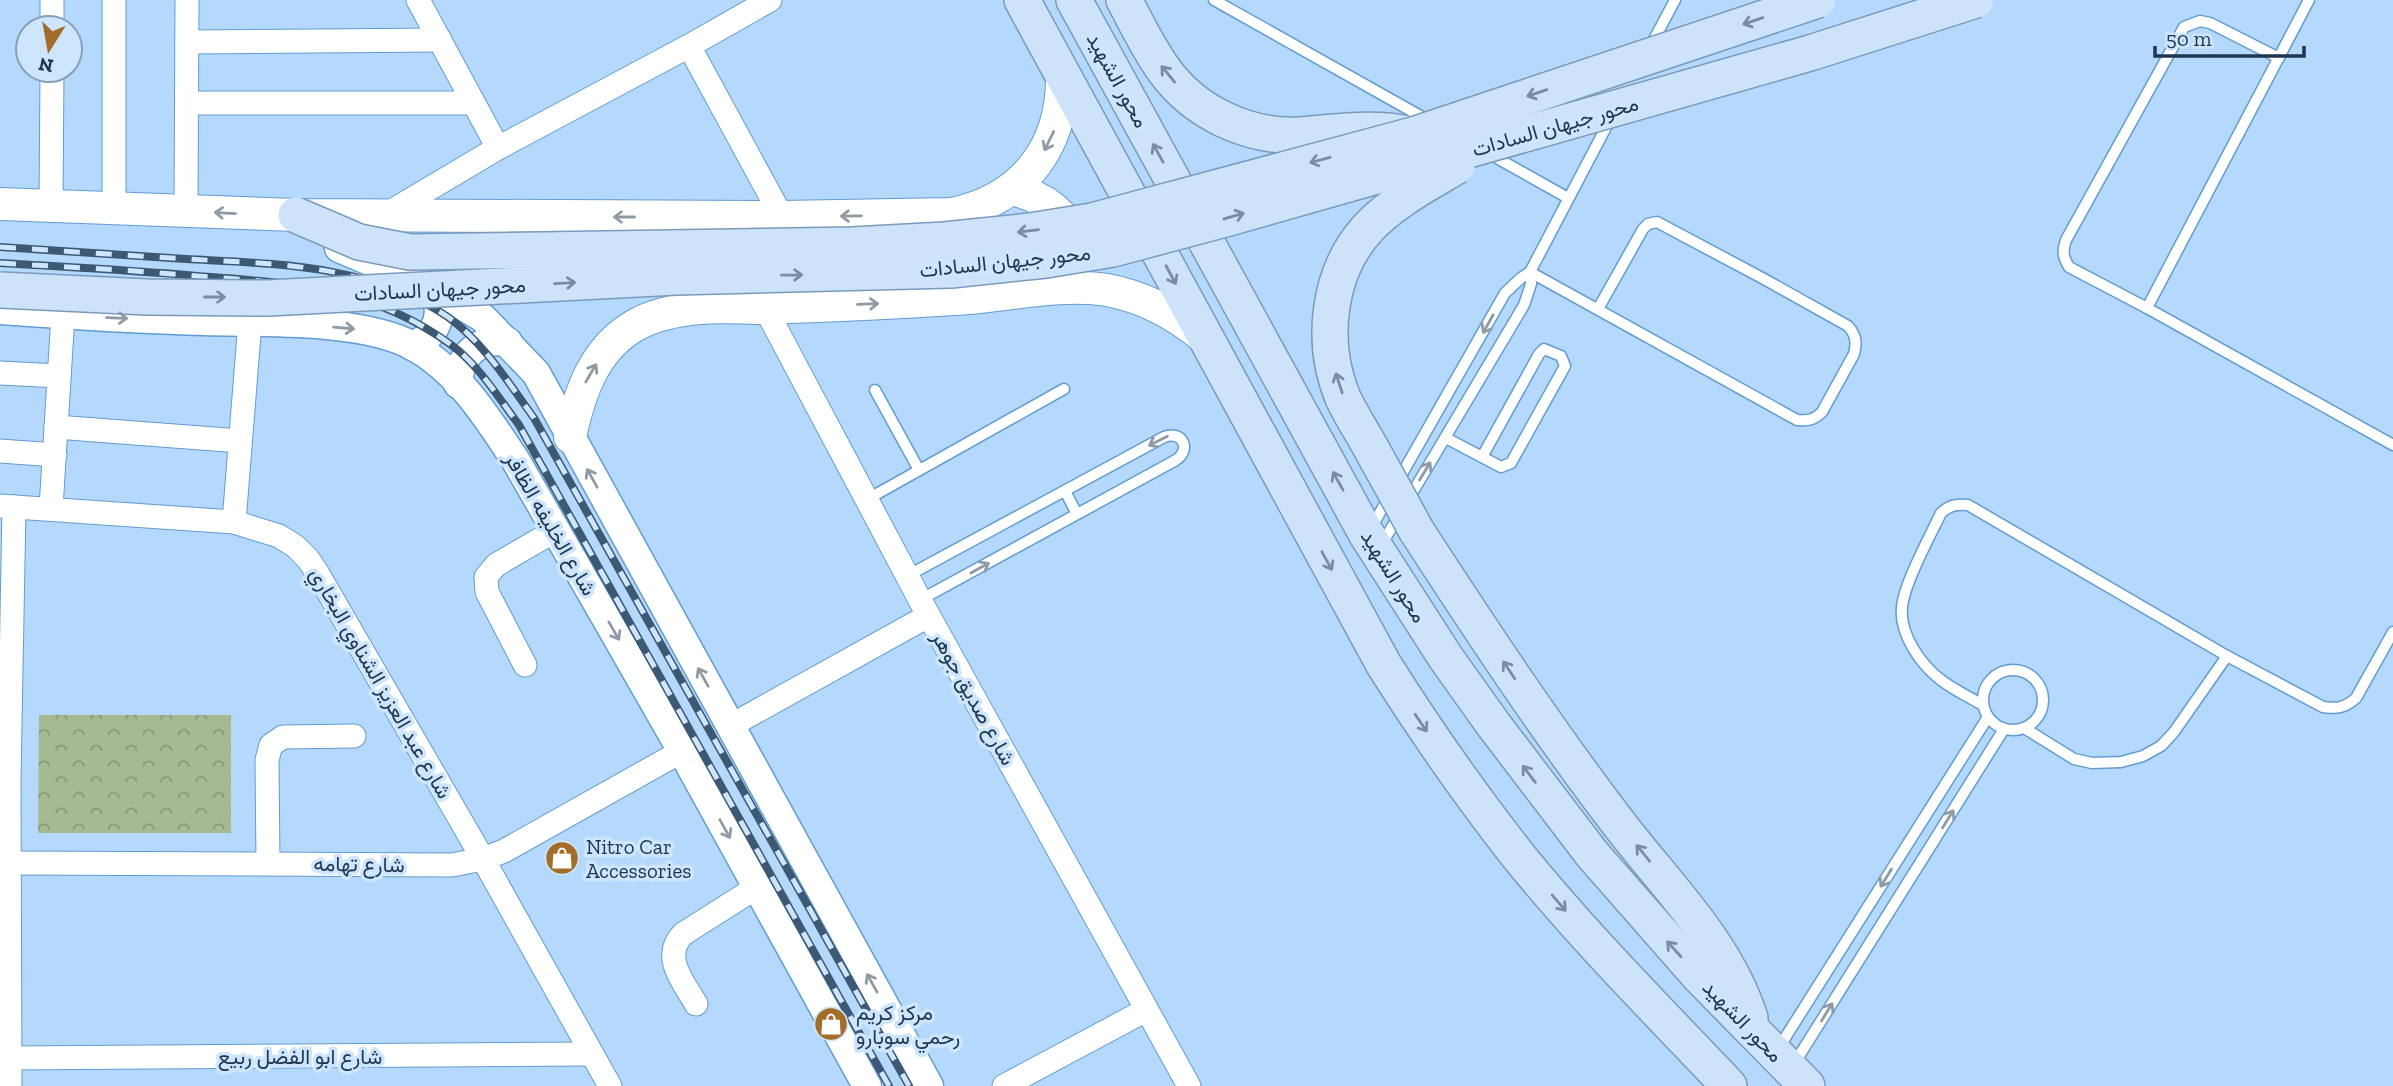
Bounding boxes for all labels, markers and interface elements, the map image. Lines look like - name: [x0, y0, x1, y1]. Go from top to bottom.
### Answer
- north arrow: [14, 14, 84, 84]
- scale bar: [2155, 14, 2304, 58]
- one-way arrow: [1743, 16, 1765, 28]
- text: 50 m: [2166, 26, 2212, 51]
- street label: محور الشهيد: [1081, 28, 1154, 132]
- text: N: [37, 53, 55, 78]
- one-way arrow: [1161, 66, 1176, 84]
- one-way arrow: [1527, 88, 1549, 100]
- street label: محور جيهان السادات: [1469, 90, 1641, 163]
- one-way arrow: [1042, 130, 1056, 151]
- one-way arrow: [1151, 143, 1164, 164]
- one-way arrow: [1309, 154, 1332, 167]
- one-way arrow: [214, 206, 237, 219]
- one-way arrow: [1222, 209, 1245, 222]
- one-way arrow: [613, 210, 636, 224]
- one-way arrow: [840, 210, 863, 223]
- one-way arrow: [1017, 225, 1040, 238]
- street label: محور جيهان السادات: [918, 240, 1092, 283]
- one-way arrow: [1164, 265, 1178, 285]
- one-way arrow: [780, 268, 803, 281]
- street label: محور جيهان السادات: [353, 272, 527, 307]
- one-way arrow: [553, 276, 575, 289]
- one-way arrow: [203, 291, 226, 304]
- one-way arrow: [856, 297, 879, 310]
- one-way arrow: [105, 311, 128, 324]
- one-way arrow: [1481, 313, 1495, 333]
- one-way arrow: [332, 322, 355, 335]
- one-way arrow: [585, 363, 598, 384]
- one-way arrow: [1331, 373, 1344, 395]
- one-way arrow: [1148, 434, 1169, 448]
- street label: شارع الخليفه الظافر: [498, 447, 602, 601]
- one-way arrow: [1419, 462, 1433, 482]
- one-way arrow: [585, 468, 598, 489]
- one-way arrow: [1331, 472, 1345, 492]
- street label: محور الشهيد: [1355, 525, 1432, 628]
- one-way arrow: [1321, 550, 1334, 571]
- one-way arrow: [969, 560, 989, 574]
- street label: شارع عبد العزيز الشناوي البخاري: [300, 563, 457, 805]
- one-way arrow: [607, 621, 621, 641]
- street label: شارع صديق جوهر: [925, 626, 1021, 770]
- one-way arrow: [1502, 661, 1516, 680]
- one-way arrow: [696, 667, 709, 688]
- one-way arrow: [1414, 712, 1428, 732]
- one-way arrow: [1522, 765, 1537, 784]
- one-way arrow: [1940, 810, 1955, 829]
- one-way arrow: [718, 819, 732, 839]
- place label: Nitro Car Accessories: [586, 834, 692, 883]
- shop icon: Nitro Car Accessories: [543, 839, 581, 877]
- one-way arrow: [1636, 845, 1651, 863]
- street label: شارع تهامه: [313, 851, 405, 879]
- one-way arrow: [1878, 868, 1892, 888]
- one-way arrow: [1551, 894, 1567, 912]
- one-way arrow: [1666, 941, 1683, 958]
- one-way arrow: [865, 974, 879, 994]
- street label: محور الشهيد: [1697, 975, 1788, 1068]
- place label: مركز كريم رحمي سوبارو: [856, 1000, 960, 1054]
- one-way arrow: [1820, 1002, 1834, 1022]
- shop icon: مركز كريم رحمي سوبارو: [812, 1005, 850, 1043]
- street label: شارع ابو الفضل ربيع: [218, 1044, 382, 1071]

